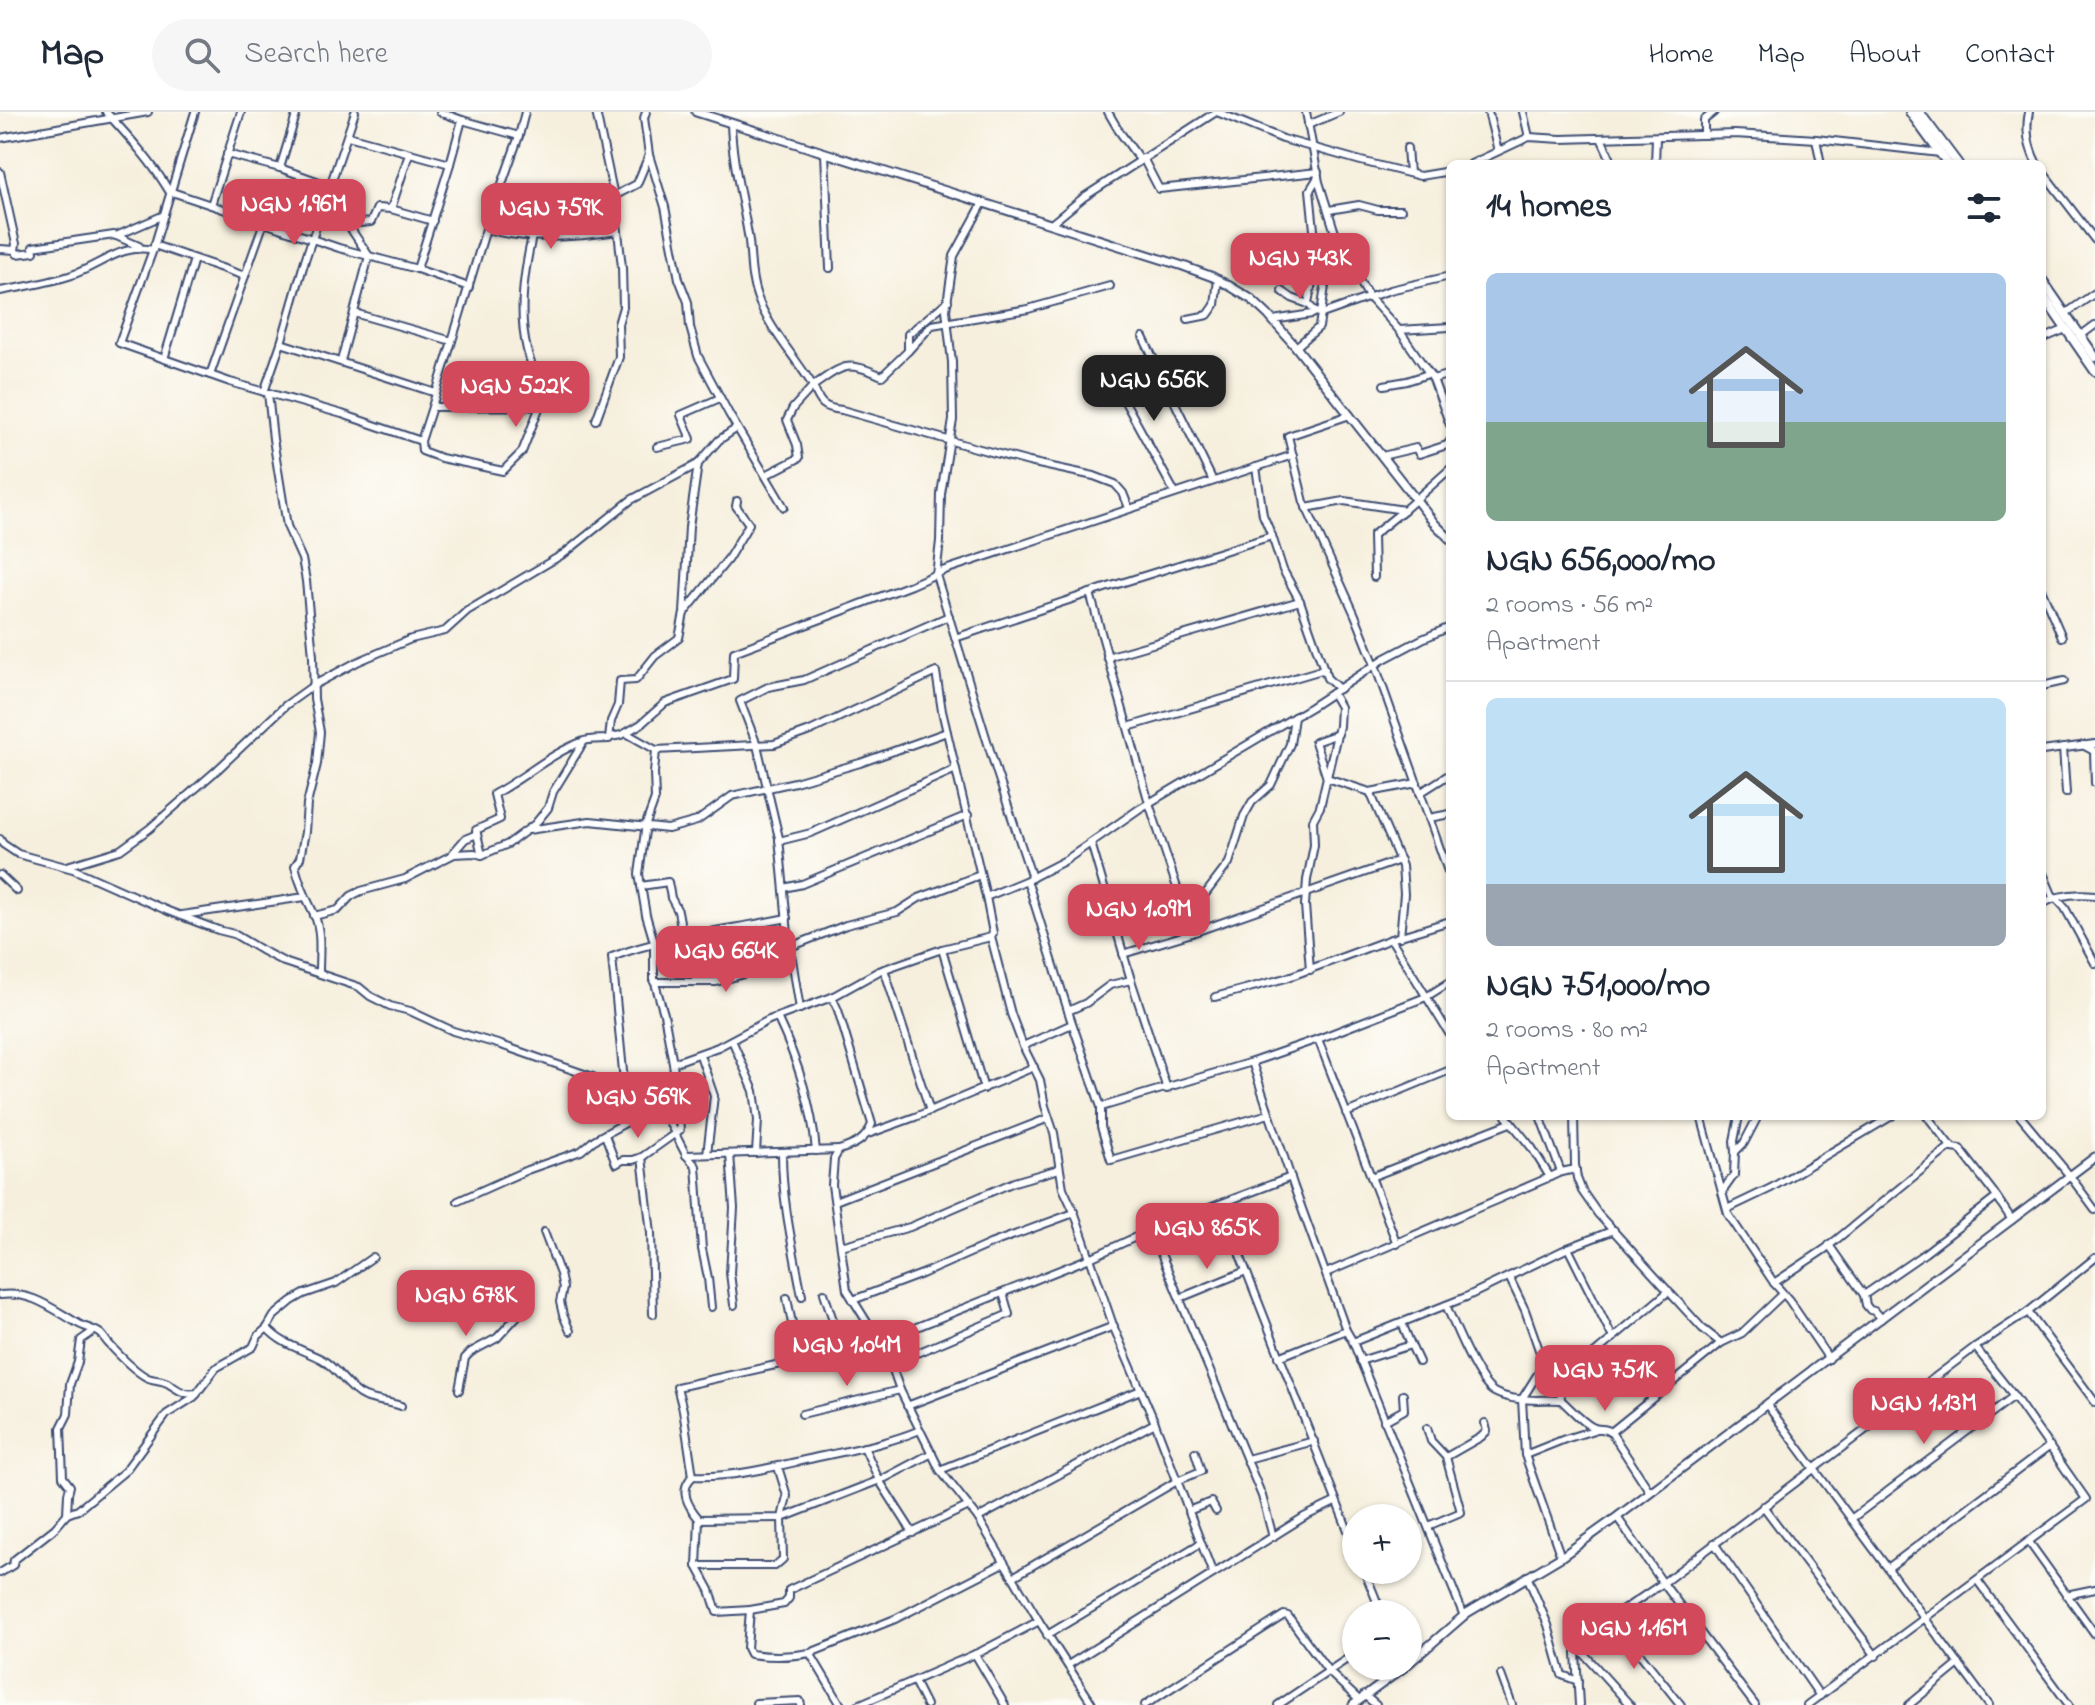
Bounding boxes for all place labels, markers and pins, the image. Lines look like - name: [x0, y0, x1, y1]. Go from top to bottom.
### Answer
- pin: NGN 1.96M: [202, 179, 386, 247]
- pin: NGN 759K: [468, 183, 634, 251]
- pin: NGN 743K: [1217, 233, 1383, 301]
- pin: NGN 656K: [1071, 355, 1237, 423]
- pin: NGN 522K: [433, 361, 599, 429]
- pin: NGN 1.09M: [1047, 884, 1231, 952]
- pin: NGN 664K: [643, 926, 809, 994]
- pin: NGN 569K: [555, 1072, 721, 1140]
- pin: NGN 865K: [1124, 1203, 1290, 1271]
- pin: NGN 678K: [383, 1270, 549, 1338]
- pin: NGN 1.04M: [755, 1320, 939, 1388]
- pin: NGN 751K: [1522, 1345, 1688, 1413]
- pin: NGN 1.13M: [1832, 1378, 2016, 1446]
- pin: NGN 1.16M: [1542, 1603, 1726, 1671]

